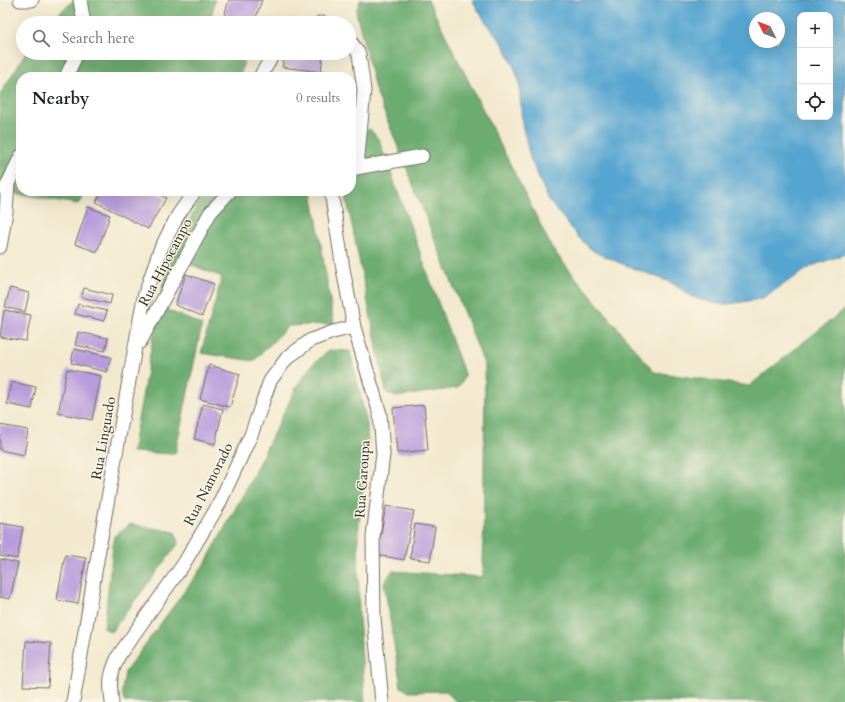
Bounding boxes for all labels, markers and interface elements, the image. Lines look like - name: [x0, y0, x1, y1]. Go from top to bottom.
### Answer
- north arrow: [749, 12, 785, 48]
- map controls: [797, 12, 833, 120]
- button: +: [797, 12, 833, 48]
- search box: [16, 16, 356, 60]
- icon: search: [30, 27, 52, 49]
- text: Search here: [62, 28, 135, 48]
- button: −: [797, 48, 833, 84]
- button: locate: [797, 84, 833, 120]
- text: Nearby: [32, 87, 89, 110]
- text: 0 results: [296, 89, 340, 107]
- street label: Rua Hipocampo: [134, 215, 197, 310]
- street label: Rua Linguado: [87, 395, 120, 481]
- street label: Rua Namorado: [179, 439, 238, 529]
- street label: Rua Garoupa: [350, 439, 375, 519]

